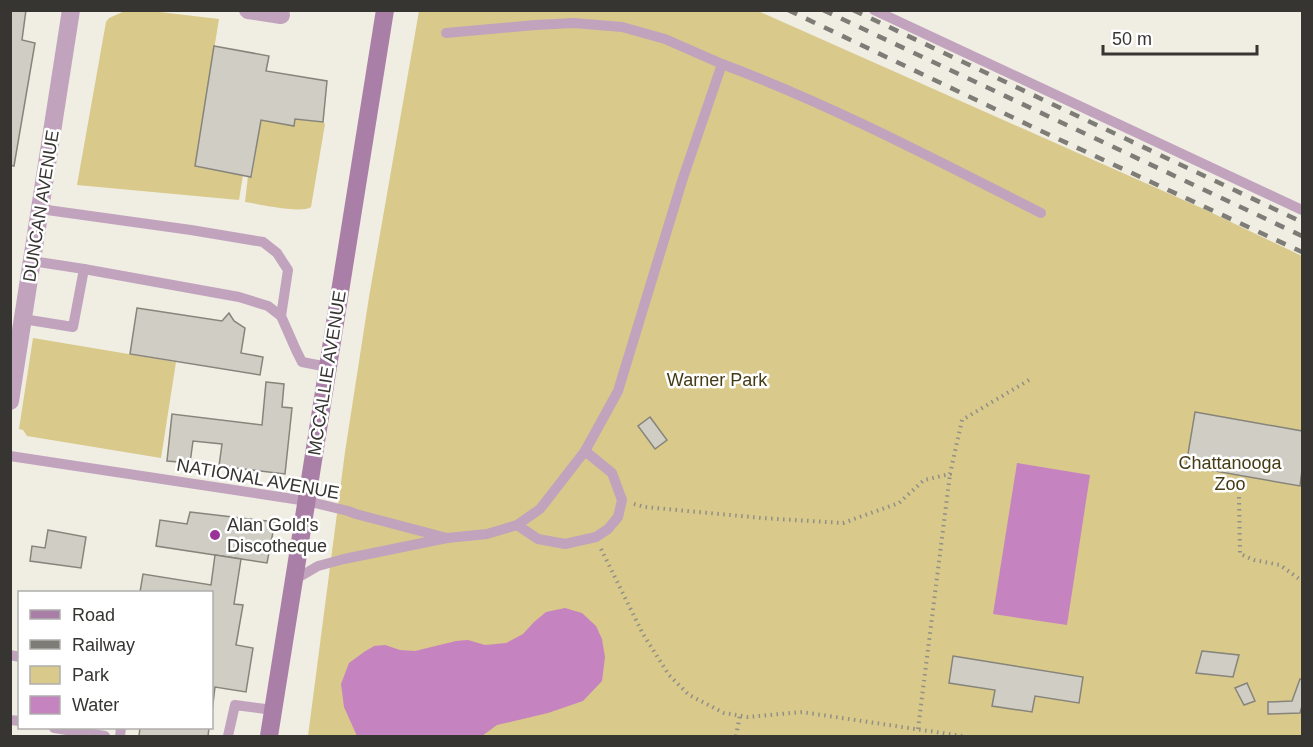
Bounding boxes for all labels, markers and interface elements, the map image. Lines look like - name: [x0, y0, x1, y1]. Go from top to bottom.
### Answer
- scale bar: [1103, 18, 1258, 56]
- text: 50 m: [1112, 29, 1152, 49]
- street label: DUNCAN AVENUE: [19, 129, 63, 283]
- street label: MCCALLIE AVENUE: [304, 289, 350, 457]
- park label: Warner Park: [667, 370, 768, 390]
- park label: Chattanooga Zoo: [1178, 453, 1283, 494]
- street label: NATIONAL AVENUE: [175, 455, 341, 503]
- place label: Alan Gold's Discotheque: [227, 515, 327, 556]
- marker: Alan Gold's Discotheque: [208, 528, 222, 542]
- legend: [18, 591, 213, 729]
- text: Road: [72, 605, 115, 625]
- text: Railway: [72, 635, 135, 655]
- text: Park: [72, 665, 110, 685]
- text: Water: [72, 695, 119, 715]

